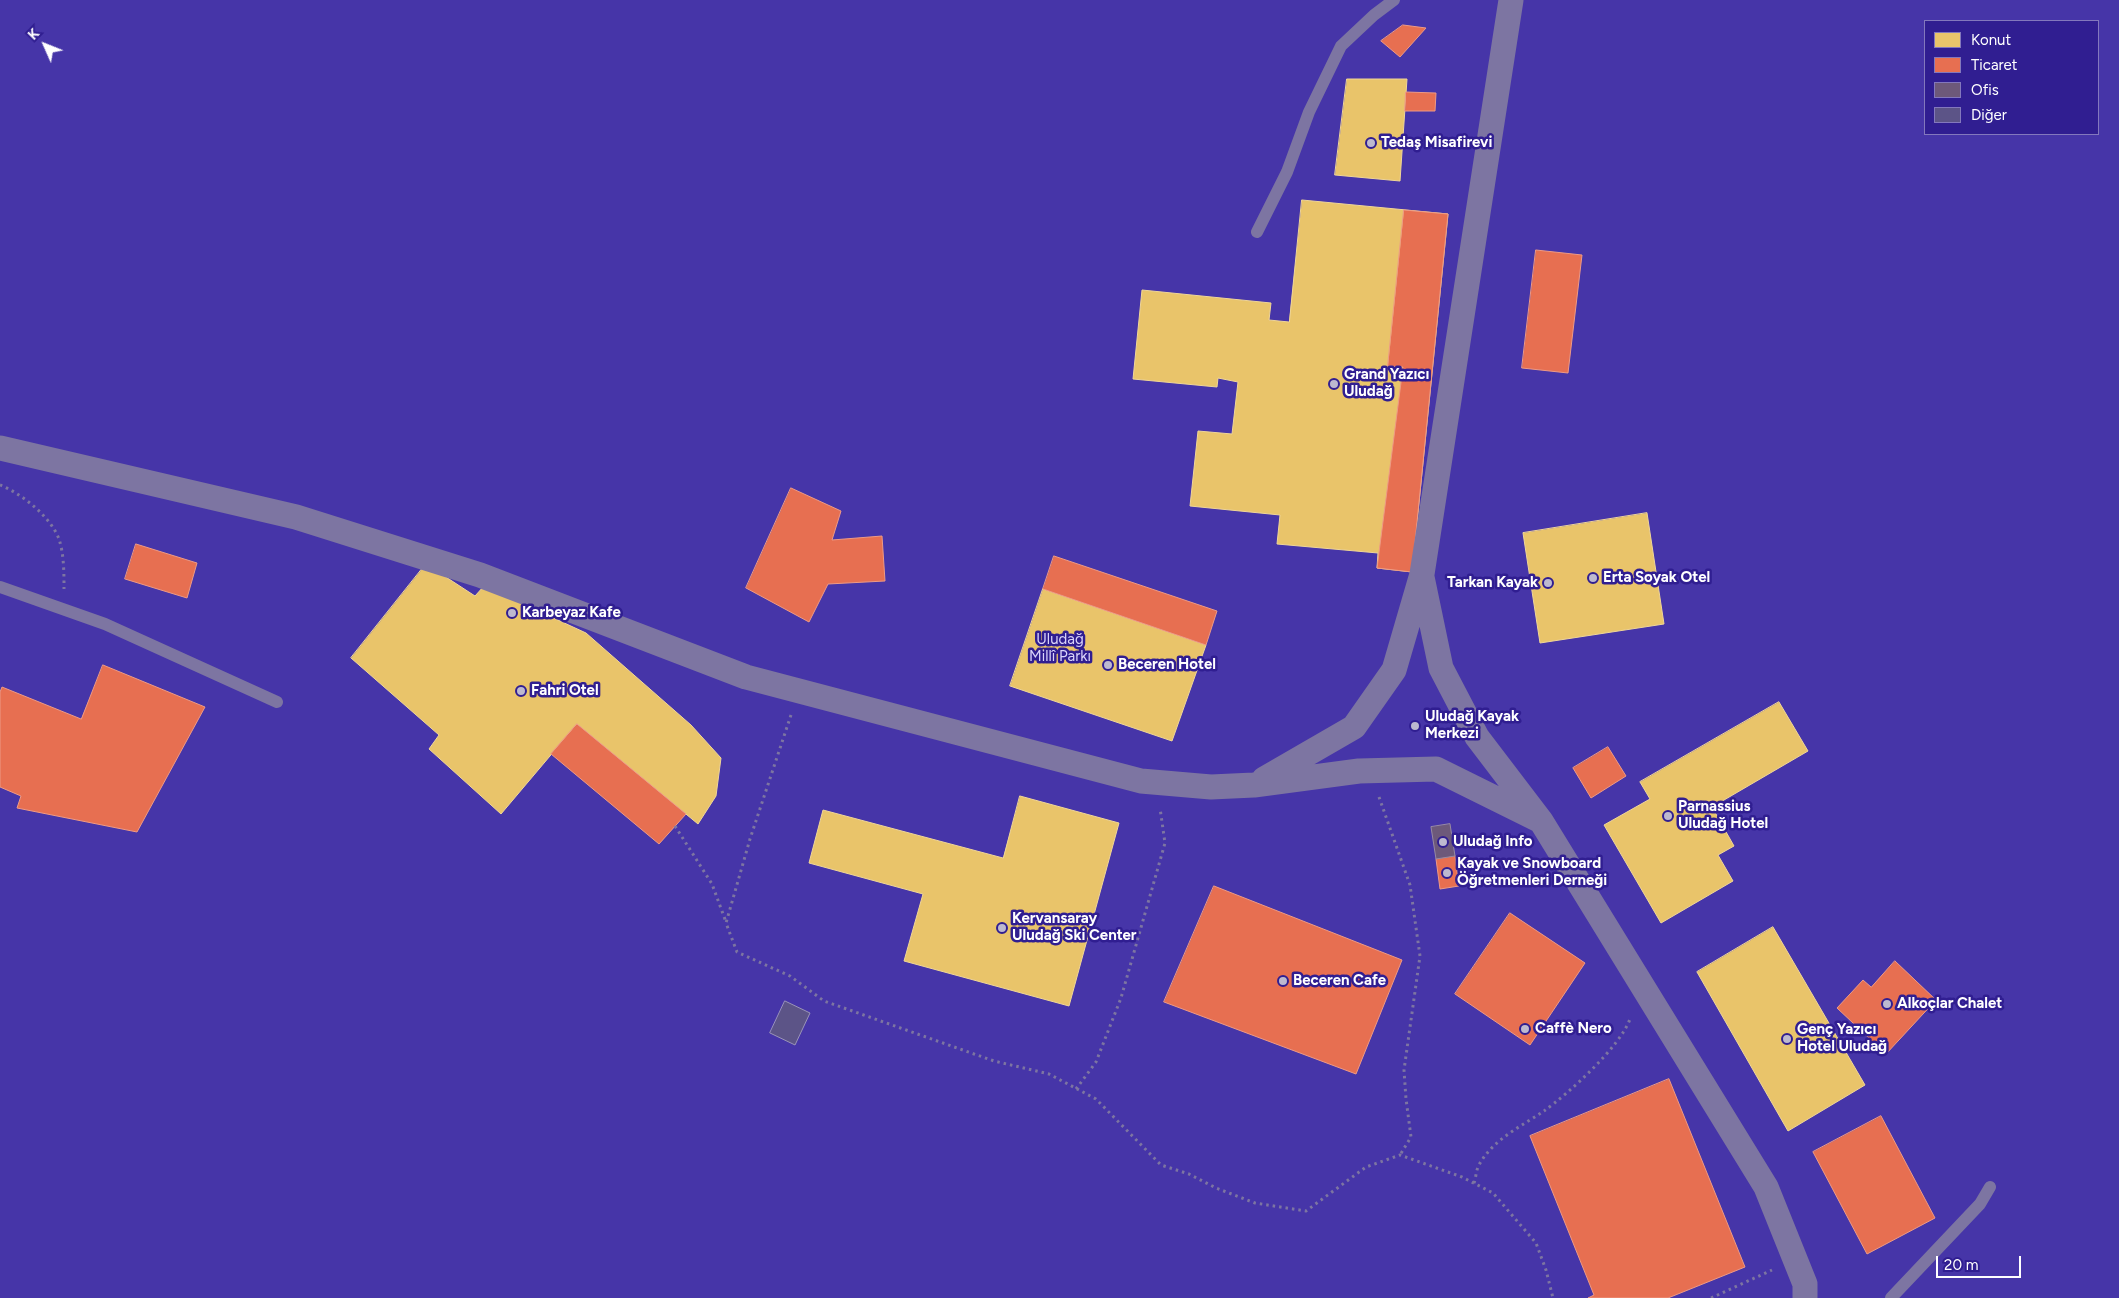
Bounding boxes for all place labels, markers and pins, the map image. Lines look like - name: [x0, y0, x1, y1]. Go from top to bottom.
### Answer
- place label: Tedaş Misafirevi: [1381, 134, 1492, 152]
- marker: Tedaş Misafirevi: [1365, 137, 1377, 149]
- place label: Grand Yazıcı Uludağ: [1344, 366, 1429, 401]
- marker: Grand Yazıcı Uludağ: [1328, 378, 1340, 390]
- place label: Erta Soyak Otel: [1603, 569, 1710, 587]
- marker: Erta Soyak Otel: [1587, 572, 1599, 584]
- place label: Tarkan Kayak: [1447, 574, 1538, 592]
- marker: Tarkan Kayak: [1542, 577, 1554, 589]
- place label: Karbeyaz Kafe: [522, 604, 621, 622]
- marker: Karbeyaz Kafe: [506, 607, 518, 619]
- place label: Beceren Hotel: [1118, 656, 1216, 674]
- marker: Beceren Hotel: [1102, 659, 1114, 671]
- place label: Fahri Otel: [531, 682, 599, 700]
- marker: Fahri Otel: [515, 685, 527, 697]
- place label: Uludağ Kayak Merkezi: [1425, 708, 1519, 743]
- marker: Uludağ Kayak Merkezi: [1409, 720, 1421, 732]
- place label: Parnassius Uludağ Hotel: [1678, 798, 1768, 833]
- marker: Parnassius Uludağ Hotel: [1662, 810, 1674, 822]
- place label: Uludağ Info: [1453, 833, 1533, 851]
- marker: Uludağ Info: [1437, 836, 1449, 848]
- place label: Kayak ve Snowboard Öğretmenleri Derneği: [1457, 855, 1607, 890]
- marker: Kayak ve Snowboard Öğretmenleri Derneği: [1441, 867, 1453, 879]
- place label: Kervansaray Uludağ Ski Center: [1012, 910, 1137, 945]
- marker: Kervansaray Uludağ Ski Center: [996, 922, 1008, 934]
- place label: Beceren Cafe: [1293, 972, 1386, 990]
- marker: Beceren Cafe: [1277, 975, 1289, 987]
- place label: Alkoçlar Chalet: [1897, 995, 2002, 1013]
- marker: Alkoçlar Chalet: [1881, 998, 1893, 1010]
- place label: Caffè Nero: [1535, 1020, 1612, 1038]
- place label: Genç Yazıcı Hotel Uludağ: [1797, 1021, 1887, 1056]
- marker: Caffè Nero: [1519, 1023, 1531, 1035]
- marker: Genç Yazıcı Hotel Uludağ: [1781, 1033, 1793, 1045]

